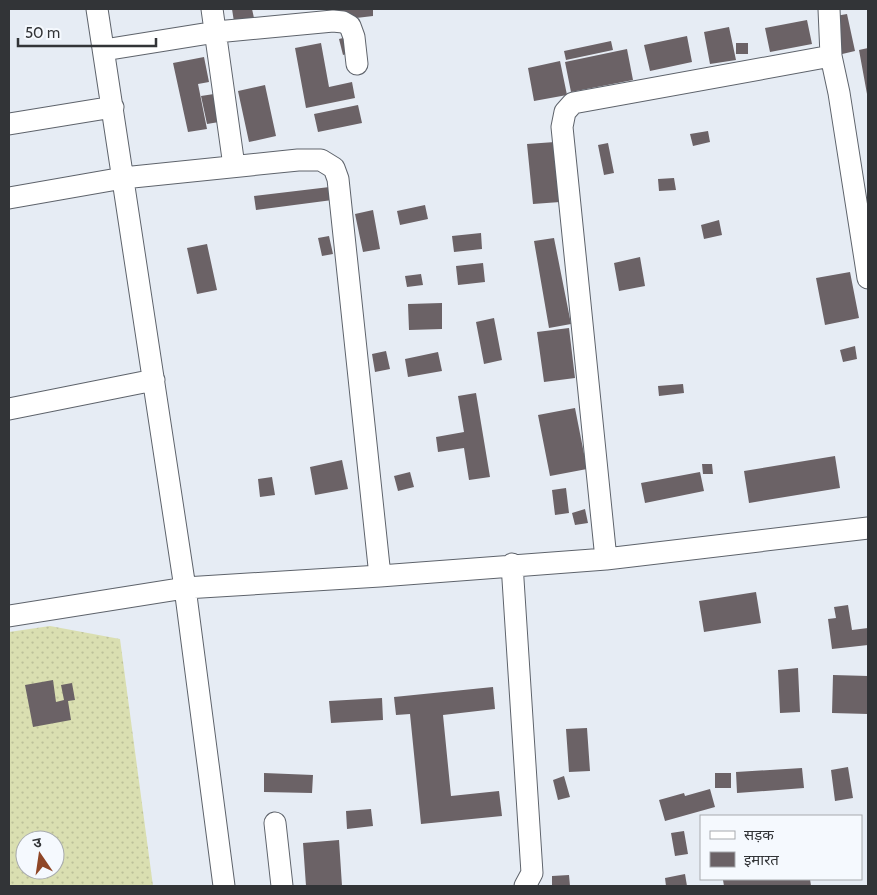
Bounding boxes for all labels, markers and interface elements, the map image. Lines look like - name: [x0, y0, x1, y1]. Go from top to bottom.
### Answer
- scale bar: [18, 15, 155, 47]
- text: 50 m: [25, 24, 60, 42]
- legend: [700, 815, 862, 880]
- text: सड़क: [744, 826, 774, 844]
- north arrow: [15, 830, 65, 880]
- text: उ: [31, 832, 44, 852]
- text: इमारत: [744, 851, 779, 869]

